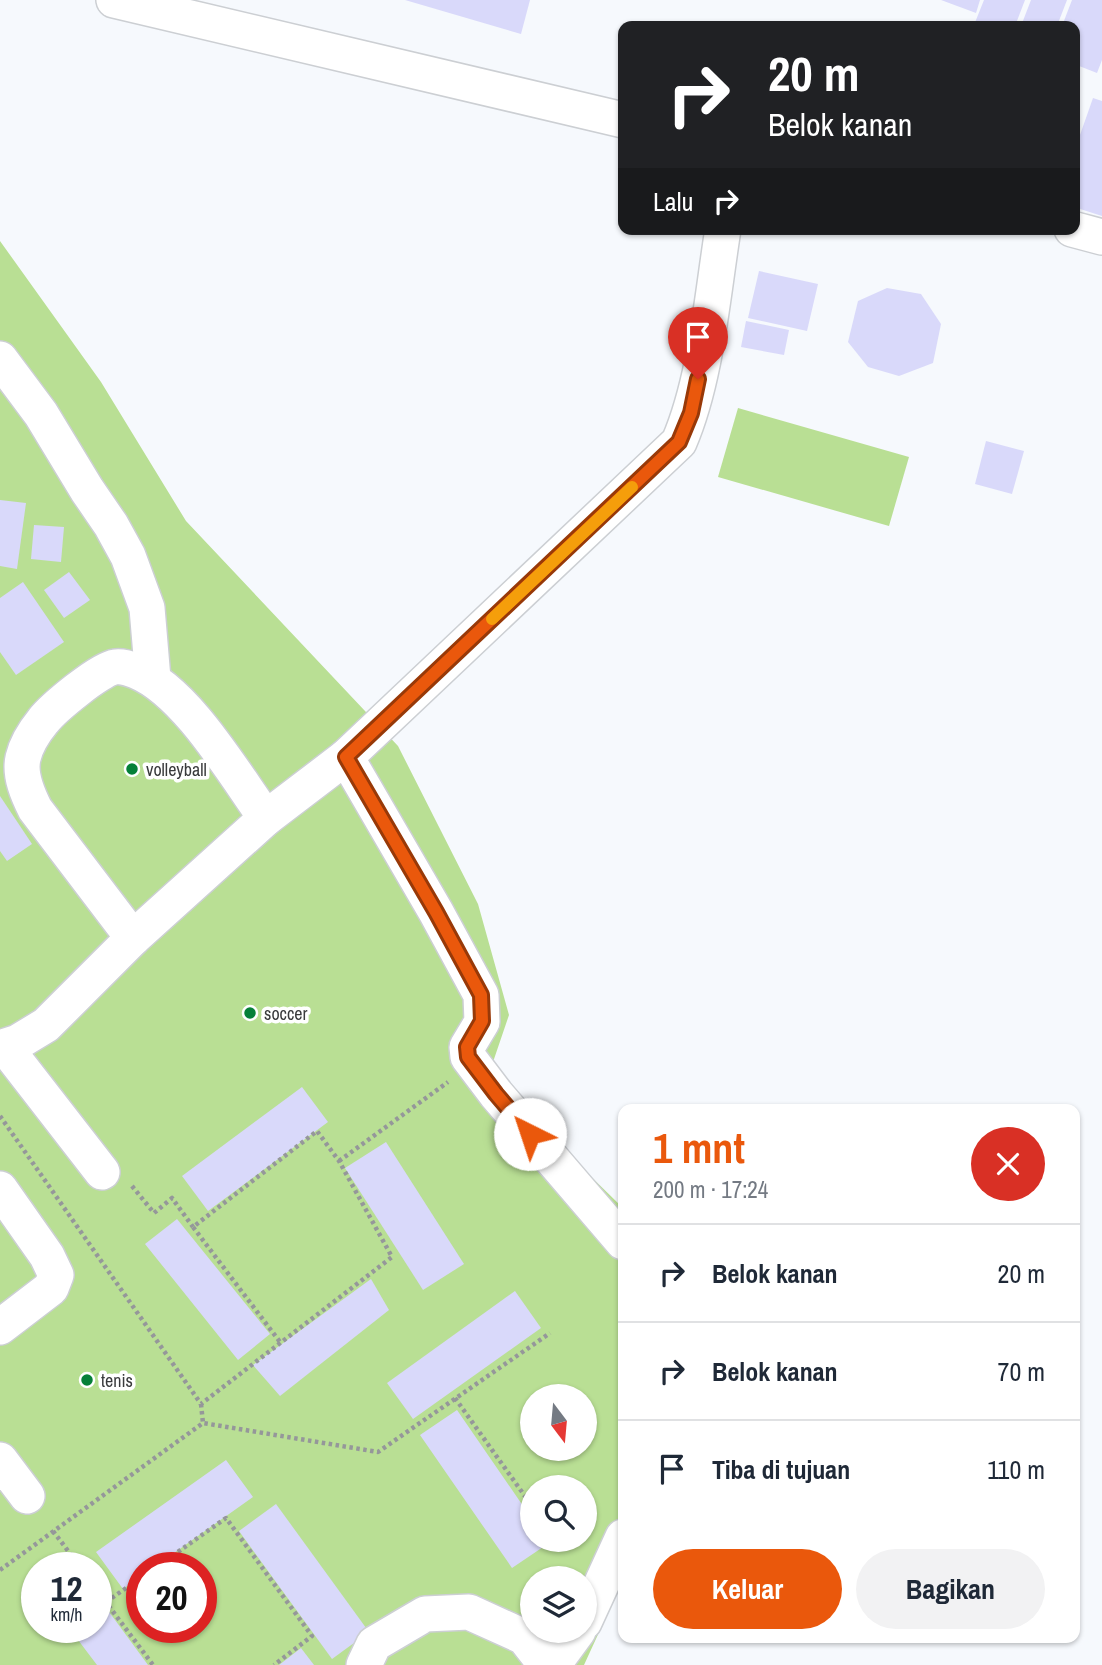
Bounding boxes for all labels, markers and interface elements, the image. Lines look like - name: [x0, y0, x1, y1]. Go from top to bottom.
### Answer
- text: 20 m: [768, 40, 860, 106]
- icon: right: [653, 49, 744, 140]
- text: Belok kanan: [768, 103, 912, 146]
- icon: right: [707, 182, 745, 220]
- text: Lalu: [653, 184, 693, 219]
- pin: [668, 307, 728, 379]
- icon: arrive: [679, 318, 717, 356]
- place label: volleyball: [146, 757, 207, 782]
- marker: volleyball: [124, 761, 140, 777]
- place label: soccer: [264, 1001, 308, 1026]
- marker: soccer: [242, 1005, 258, 1021]
- position arrow: [493, 1097, 567, 1171]
- text: 1 mnt: [653, 1120, 745, 1176]
- button: close: [971, 1127, 1045, 1201]
- text: 200 m · 17:24: [653, 1174, 768, 1205]
- icon: right: [653, 1254, 691, 1292]
- text: Belok kanan: [712, 1256, 838, 1291]
- text: 20 m: [998, 1256, 1045, 1291]
- icon: right: [653, 1352, 691, 1390]
- text: Belok kanan: [712, 1354, 838, 1389]
- text: 70 m: [998, 1354, 1045, 1389]
- place label: tenis: [101, 1368, 133, 1393]
- marker: tenis: [79, 1372, 95, 1388]
- north arrow: [520, 1384, 597, 1461]
- map controls: [520, 1384, 597, 1643]
- icon: arrive: [653, 1450, 691, 1488]
- text: Tiba di tujuan: [712, 1452, 850, 1487]
- text: 110 m: [987, 1452, 1045, 1487]
- button: search: [520, 1475, 597, 1552]
- button: Keluar: [653, 1549, 842, 1629]
- button: Bagikan: [856, 1549, 1045, 1629]
- speed limit sign: 20: [126, 1552, 217, 1643]
- text: 12: [51, 1565, 82, 1612]
- button: layers: [520, 1566, 597, 1643]
- text: km/h: [51, 1602, 83, 1627]

